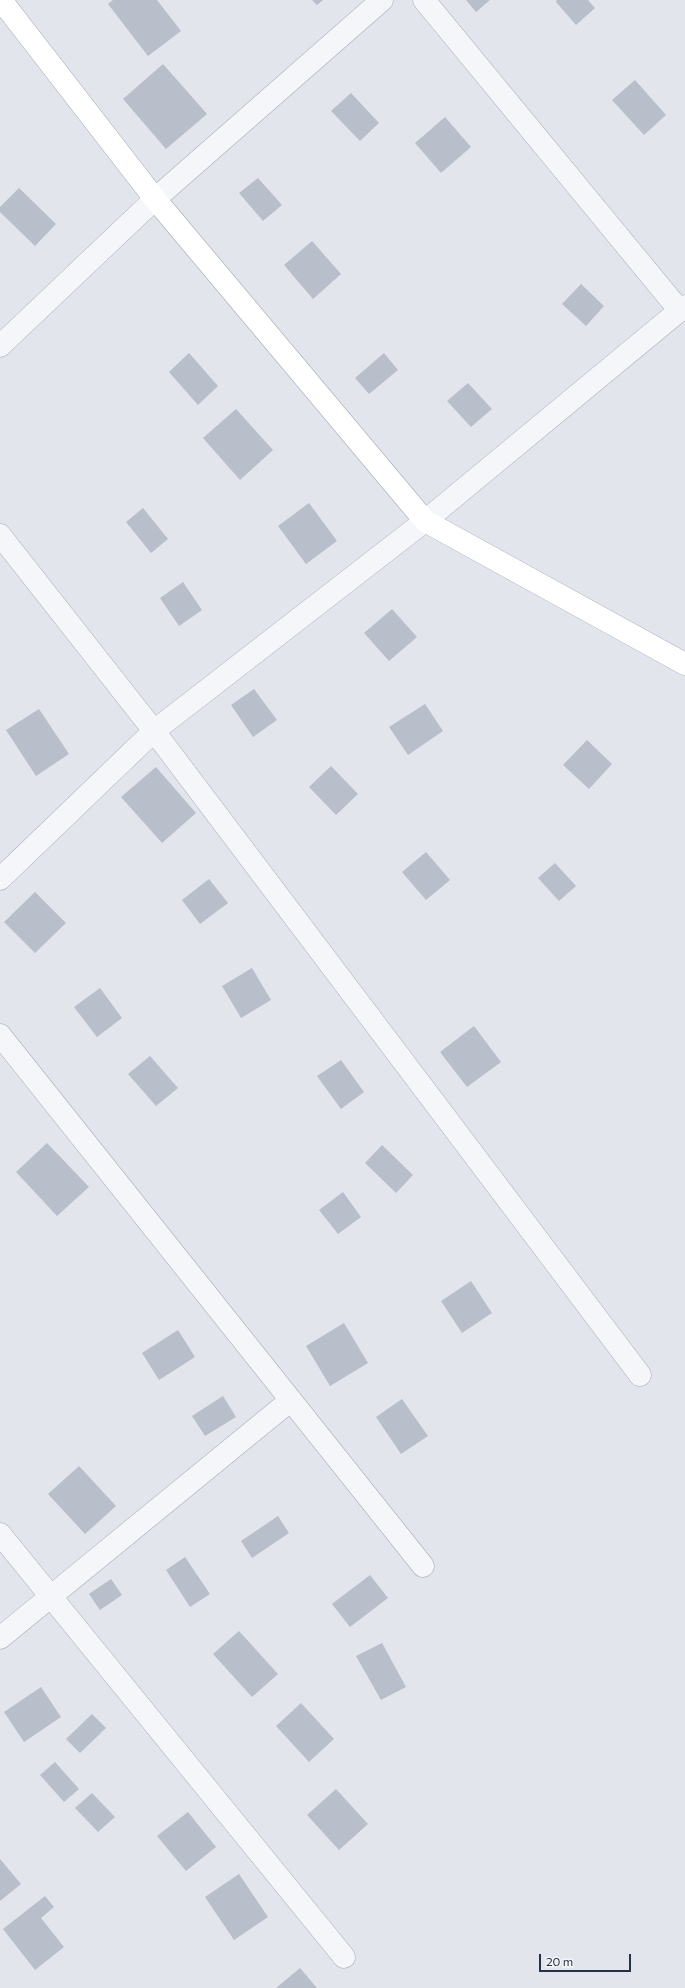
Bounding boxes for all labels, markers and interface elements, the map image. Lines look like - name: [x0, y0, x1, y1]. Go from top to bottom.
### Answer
- scale bar: [541, 1946, 633, 1972]
- text: 20 m: [546, 1954, 573, 1968]

